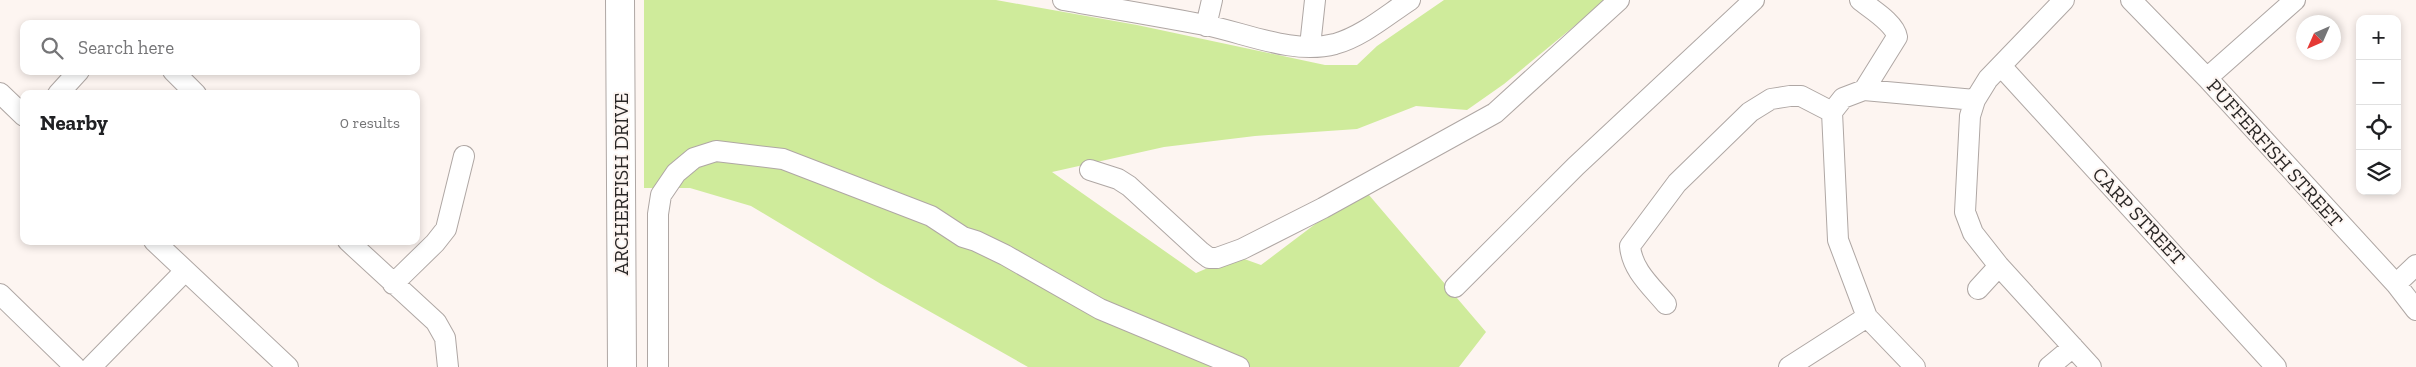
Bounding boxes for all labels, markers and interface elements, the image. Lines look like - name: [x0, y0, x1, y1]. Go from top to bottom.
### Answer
- north arrow: [2296, 15, 2341, 60]
- map controls: [2356, 15, 2401, 195]
- button: +: [2356, 15, 2401, 60]
- search box: [20, 20, 420, 75]
- icon: search: [38, 34, 66, 62]
- text: Search here: [78, 36, 174, 59]
- button: −: [2356, 60, 2401, 105]
- street label: PUFFERFISH STREET: [2202, 74, 2348, 232]
- street label: ARCHERFISH DRIVE: [609, 93, 633, 275]
- button: locate: [2356, 105, 2401, 150]
- text: Nearby: [40, 110, 108, 135]
- text: 0 results: [340, 113, 400, 132]
- button: layers: [2356, 150, 2401, 195]
- street label: CARP STREET: [2088, 162, 2190, 270]

